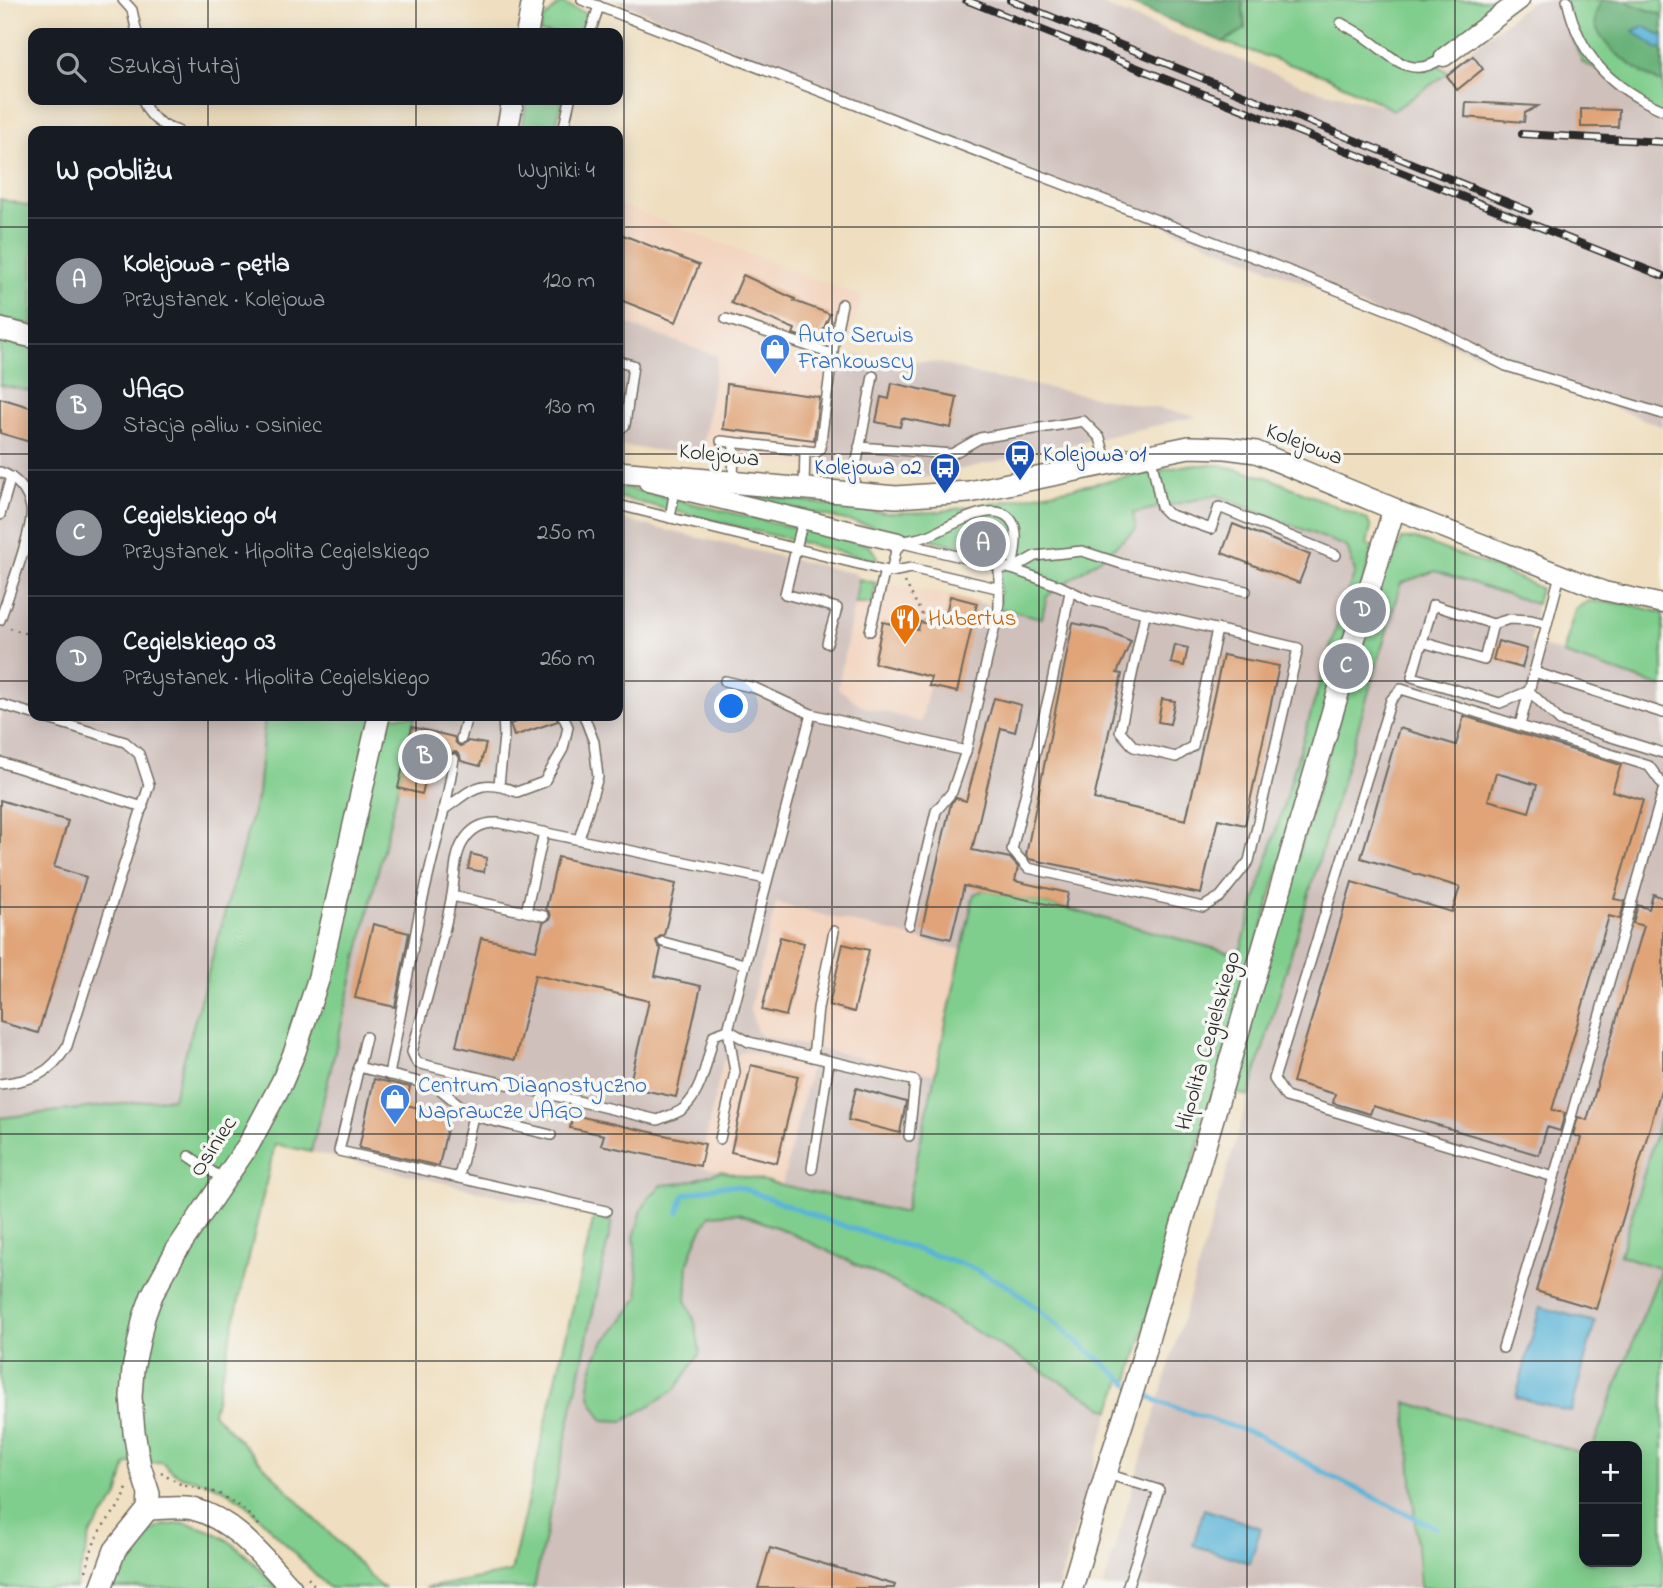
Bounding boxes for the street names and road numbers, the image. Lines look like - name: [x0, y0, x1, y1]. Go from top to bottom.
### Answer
- street label: Kolejowa: [1260, 415, 1348, 475]
- street label: Kolejowa: [677, 435, 761, 477]
- street label: Hipolita Cegielskiego: [1168, 947, 1251, 1135]
- street label: Osiniec: [182, 1109, 246, 1184]

